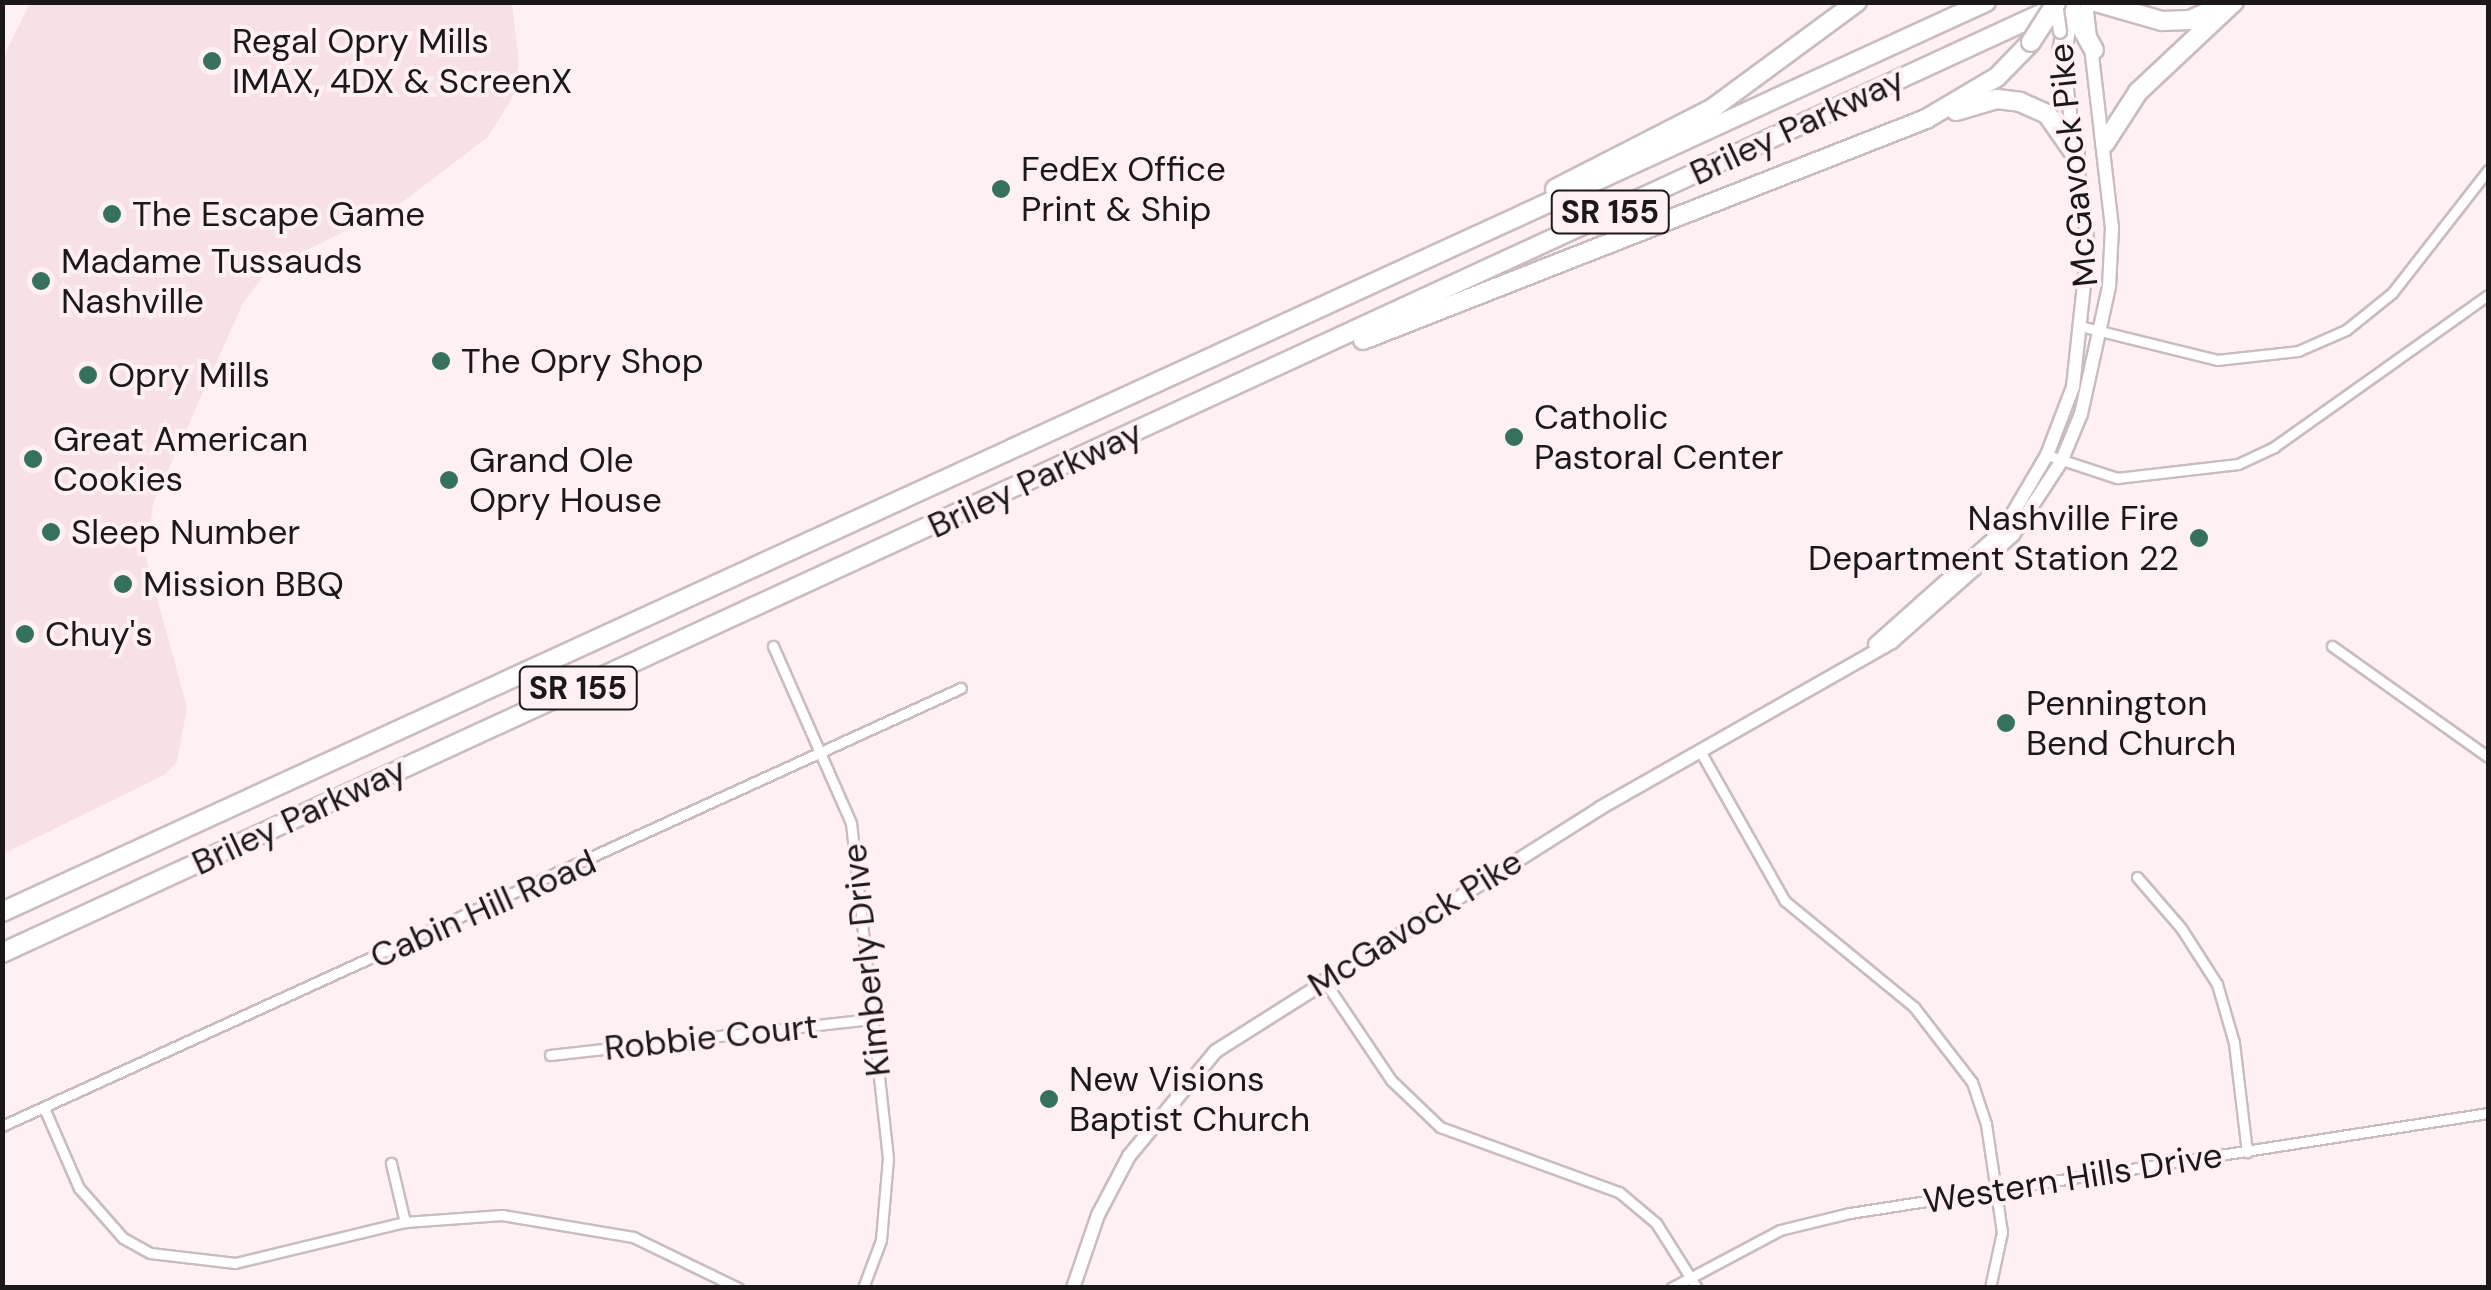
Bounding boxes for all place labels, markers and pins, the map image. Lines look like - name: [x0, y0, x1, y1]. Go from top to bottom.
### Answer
- place label: Regal Opry Mills IMAX, 4DX & ScreenX: [232, 20, 572, 102]
- marker: Regal Opry Mills IMAX, 4DX & ScreenX: [201, 50, 223, 72]
- place label: FedEx Office Print & Ship: [1021, 148, 1226, 230]
- marker: FedEx Office Print & Ship: [990, 178, 1012, 200]
- place label: The Escape Game: [132, 193, 425, 235]
- marker: The Escape Game: [101, 203, 123, 225]
- place label: Madame Tussauds Nashville: [61, 240, 363, 322]
- marker: Madame Tussauds Nashville: [30, 270, 52, 292]
- place label: The Opry Shop: [461, 340, 704, 382]
- marker: The Opry Shop: [430, 350, 452, 372]
- place label: Opry Mills: [108, 354, 270, 396]
- marker: Opry Mills: [77, 364, 99, 386]
- place label: Catholic Pastoral Center: [1534, 396, 1784, 478]
- place label: Great American Cookies: [53, 418, 308, 500]
- marker: Catholic Pastoral Center: [1503, 426, 1525, 448]
- place label: Grand Ole Opry House: [469, 439, 662, 521]
- marker: Great American Cookies: [22, 448, 44, 470]
- marker: Grand Ole Opry House: [438, 469, 460, 491]
- place label: Nashville Fire Department Station 22: [1808, 497, 2179, 579]
- place label: Sleep Number: [71, 511, 300, 553]
- marker: Sleep Number: [40, 521, 62, 543]
- marker: Nashville Fire Department Station 22: [2188, 527, 2210, 549]
- place label: Mission BBQ: [143, 563, 344, 605]
- marker: Mission BBQ: [112, 573, 134, 595]
- place label: Chuy's: [45, 613, 153, 655]
- marker: Chuy's: [14, 623, 36, 645]
- place label: Pennington Bend Church: [2026, 682, 2236, 764]
- marker: Pennington Bend Church: [1995, 712, 2017, 734]
- place label: New Visions Baptist Church: [1069, 1058, 1310, 1140]
- marker: New Visions Baptist Church: [1038, 1088, 1060, 1110]

